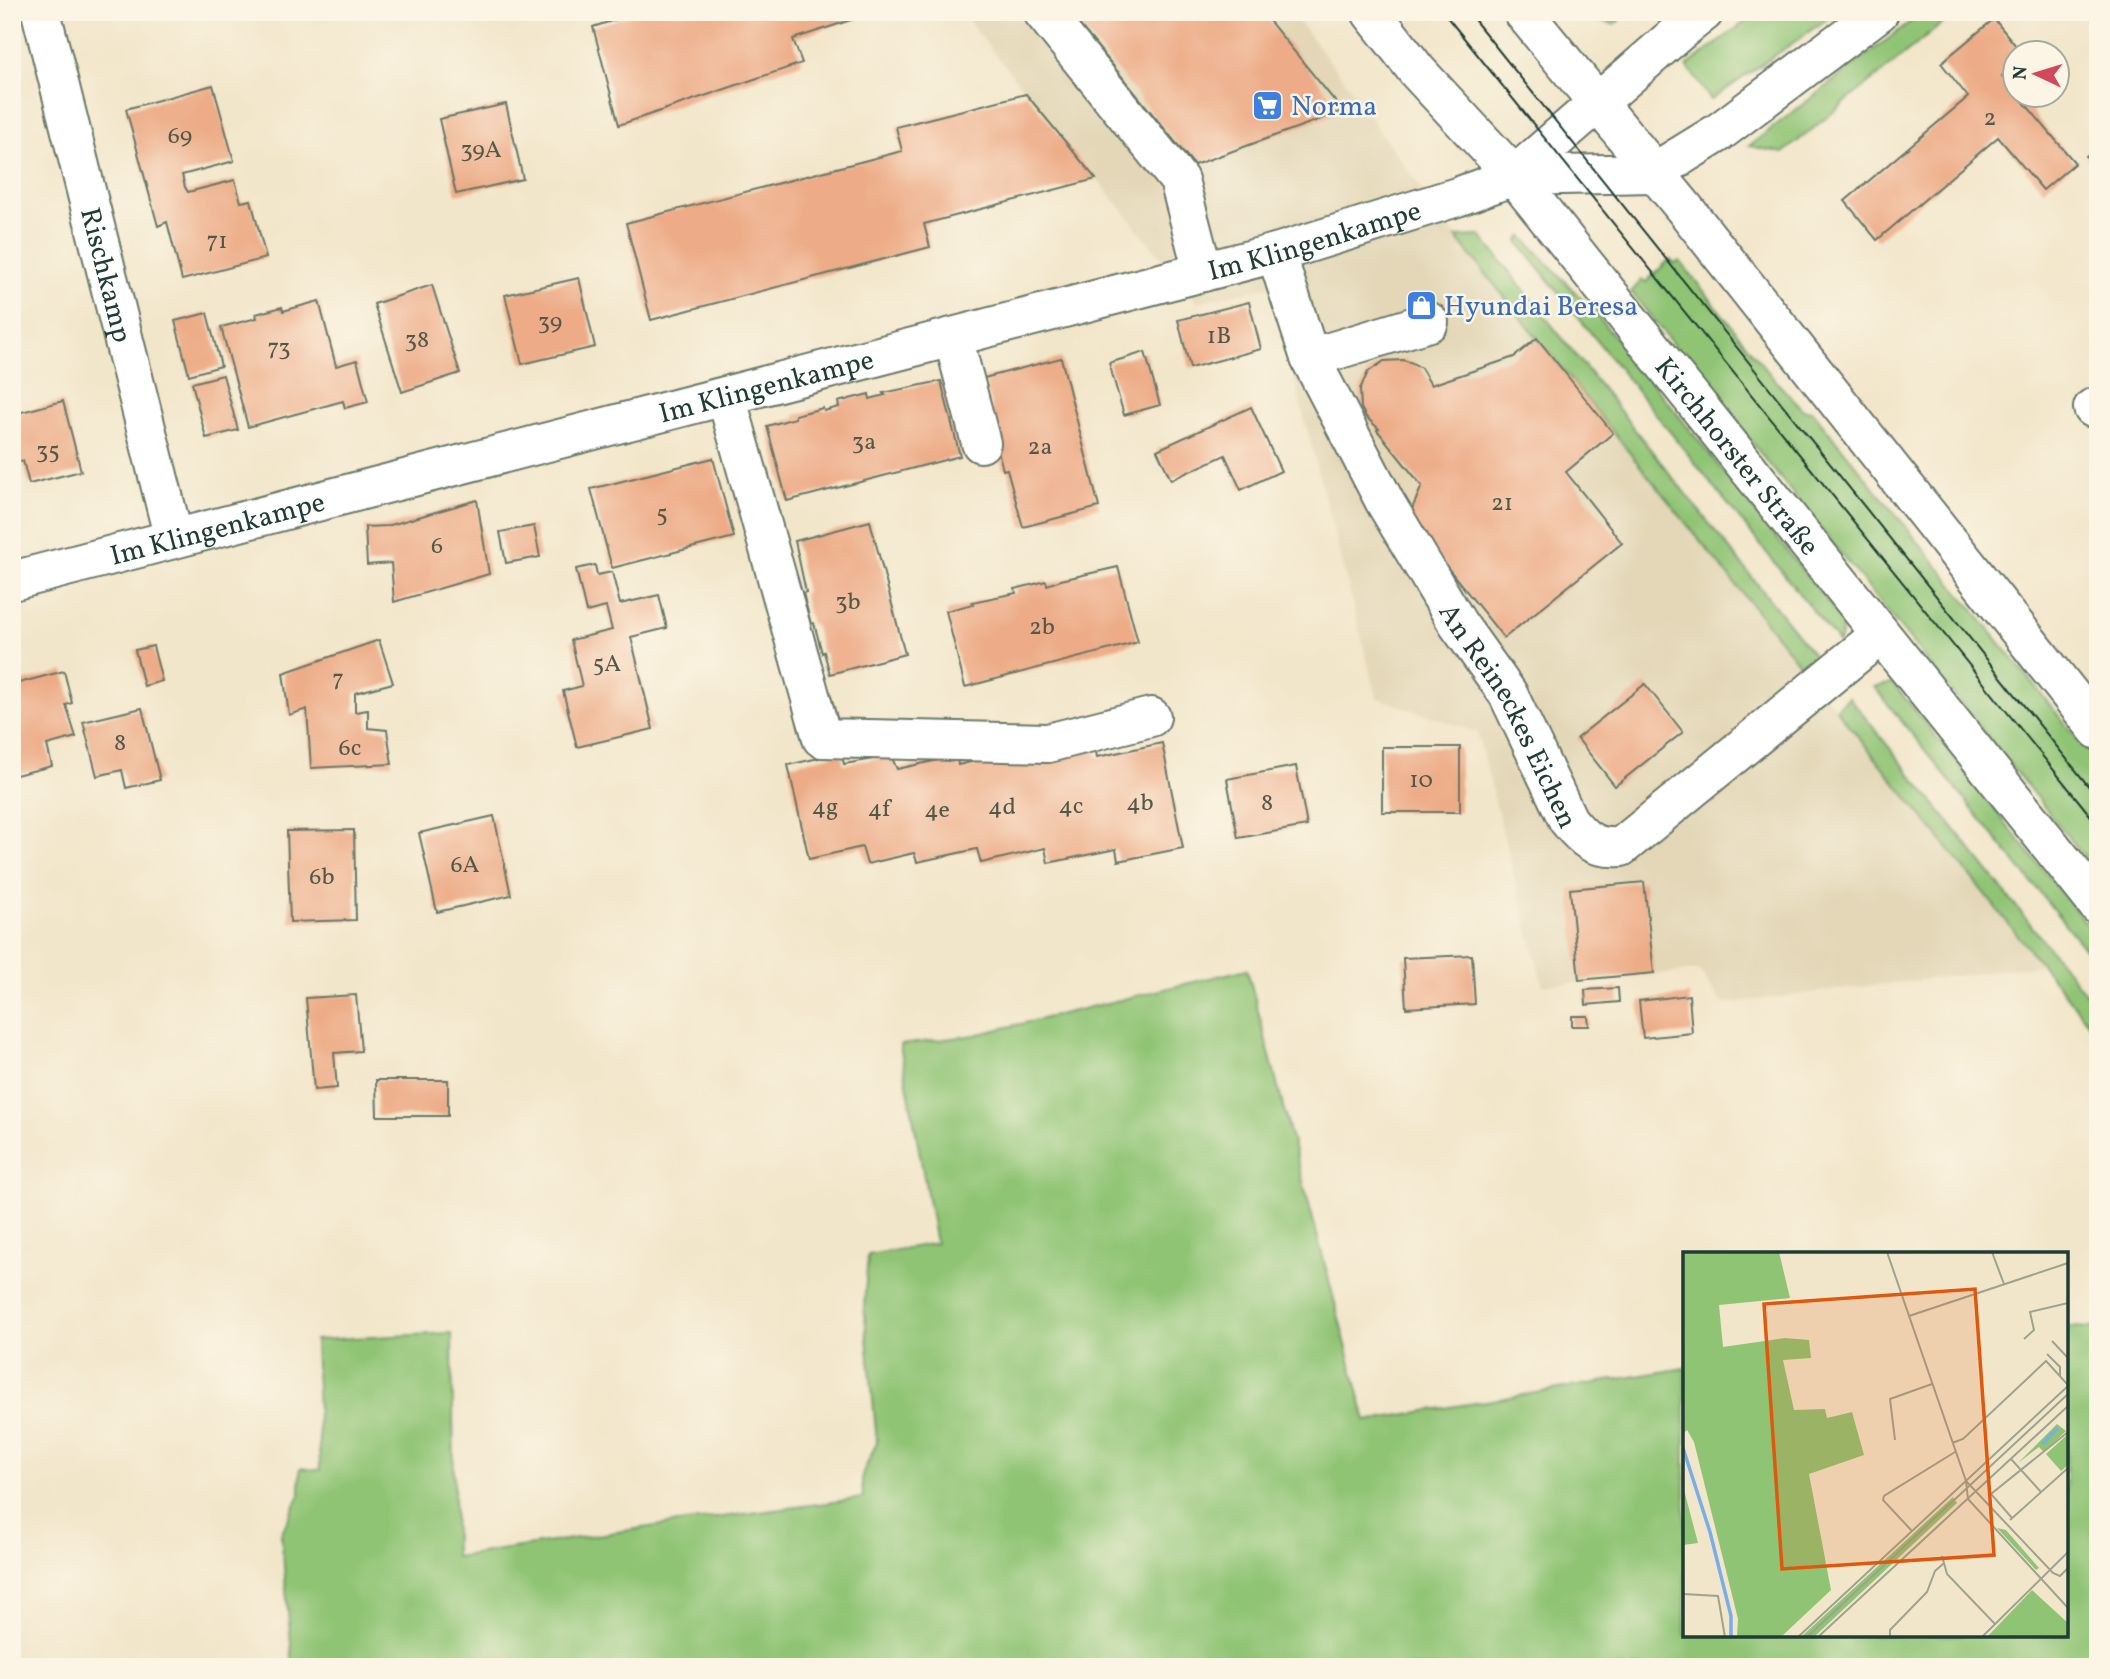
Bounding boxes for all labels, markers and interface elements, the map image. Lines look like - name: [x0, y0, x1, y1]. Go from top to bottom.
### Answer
- north arrow: [2002, 38, 2072, 108]
- text: N: [2008, 65, 2035, 81]
- supermarket icon: Norma: [1251, 88, 1285, 122]
- place label: Norma: [1291, 88, 1377, 127]
- house number: 2: [1984, 102, 1996, 136]
- house number: 69: [168, 120, 192, 154]
- house number: 39A: [460, 134, 502, 168]
- street label: Im Klingenkampe: [1204, 192, 1426, 292]
- street label: Rischkamp: [69, 204, 141, 347]
- house number: 71: [207, 225, 227, 259]
- shop icon: Hyundai Beresa: [1404, 288, 1438, 322]
- place label: Hyundai Beresa: [1444, 288, 1638, 327]
- house number: 39: [538, 306, 562, 340]
- house number: 1B: [1207, 320, 1231, 354]
- house number: 38: [405, 324, 429, 358]
- house number: 73: [267, 332, 291, 366]
- street label: Im Klingenkampe: [655, 341, 878, 434]
- street label: Kirchhorster Straße: [1644, 350, 1828, 565]
- house number: 3a: [852, 426, 876, 460]
- house number: 2a: [1028, 431, 1052, 465]
- house number: 35: [36, 435, 60, 469]
- street label: Im Klingenkampe: [106, 484, 329, 577]
- house number: 21: [1491, 487, 1513, 521]
- house number: 5: [656, 498, 668, 532]
- house number: 6: [431, 530, 443, 564]
- house number: 3b: [835, 586, 861, 620]
- street label: An Reineckes Eichen: [1428, 597, 1586, 835]
- house number: 2b: [1029, 611, 1055, 645]
- house number: 5A: [593, 648, 621, 682]
- house number: 7: [332, 663, 344, 697]
- house number: 8: [114, 727, 126, 761]
- house number: 6c: [339, 732, 361, 766]
- house number: 10: [1409, 764, 1433, 798]
- house number: 4b: [1126, 787, 1154, 821]
- house number: 8: [1261, 787, 1273, 821]
- house number: 4c: [1058, 790, 1084, 824]
- house number: 4g: [812, 791, 838, 825]
- house number: 4d: [988, 791, 1016, 825]
- house number: 4f: [868, 793, 893, 827]
- house number: 4e: [924, 794, 950, 828]
- house number: 6A: [450, 849, 480, 883]
- house number: 6b: [309, 861, 335, 895]
- inset map: [1683, 1252, 2068, 1637]

